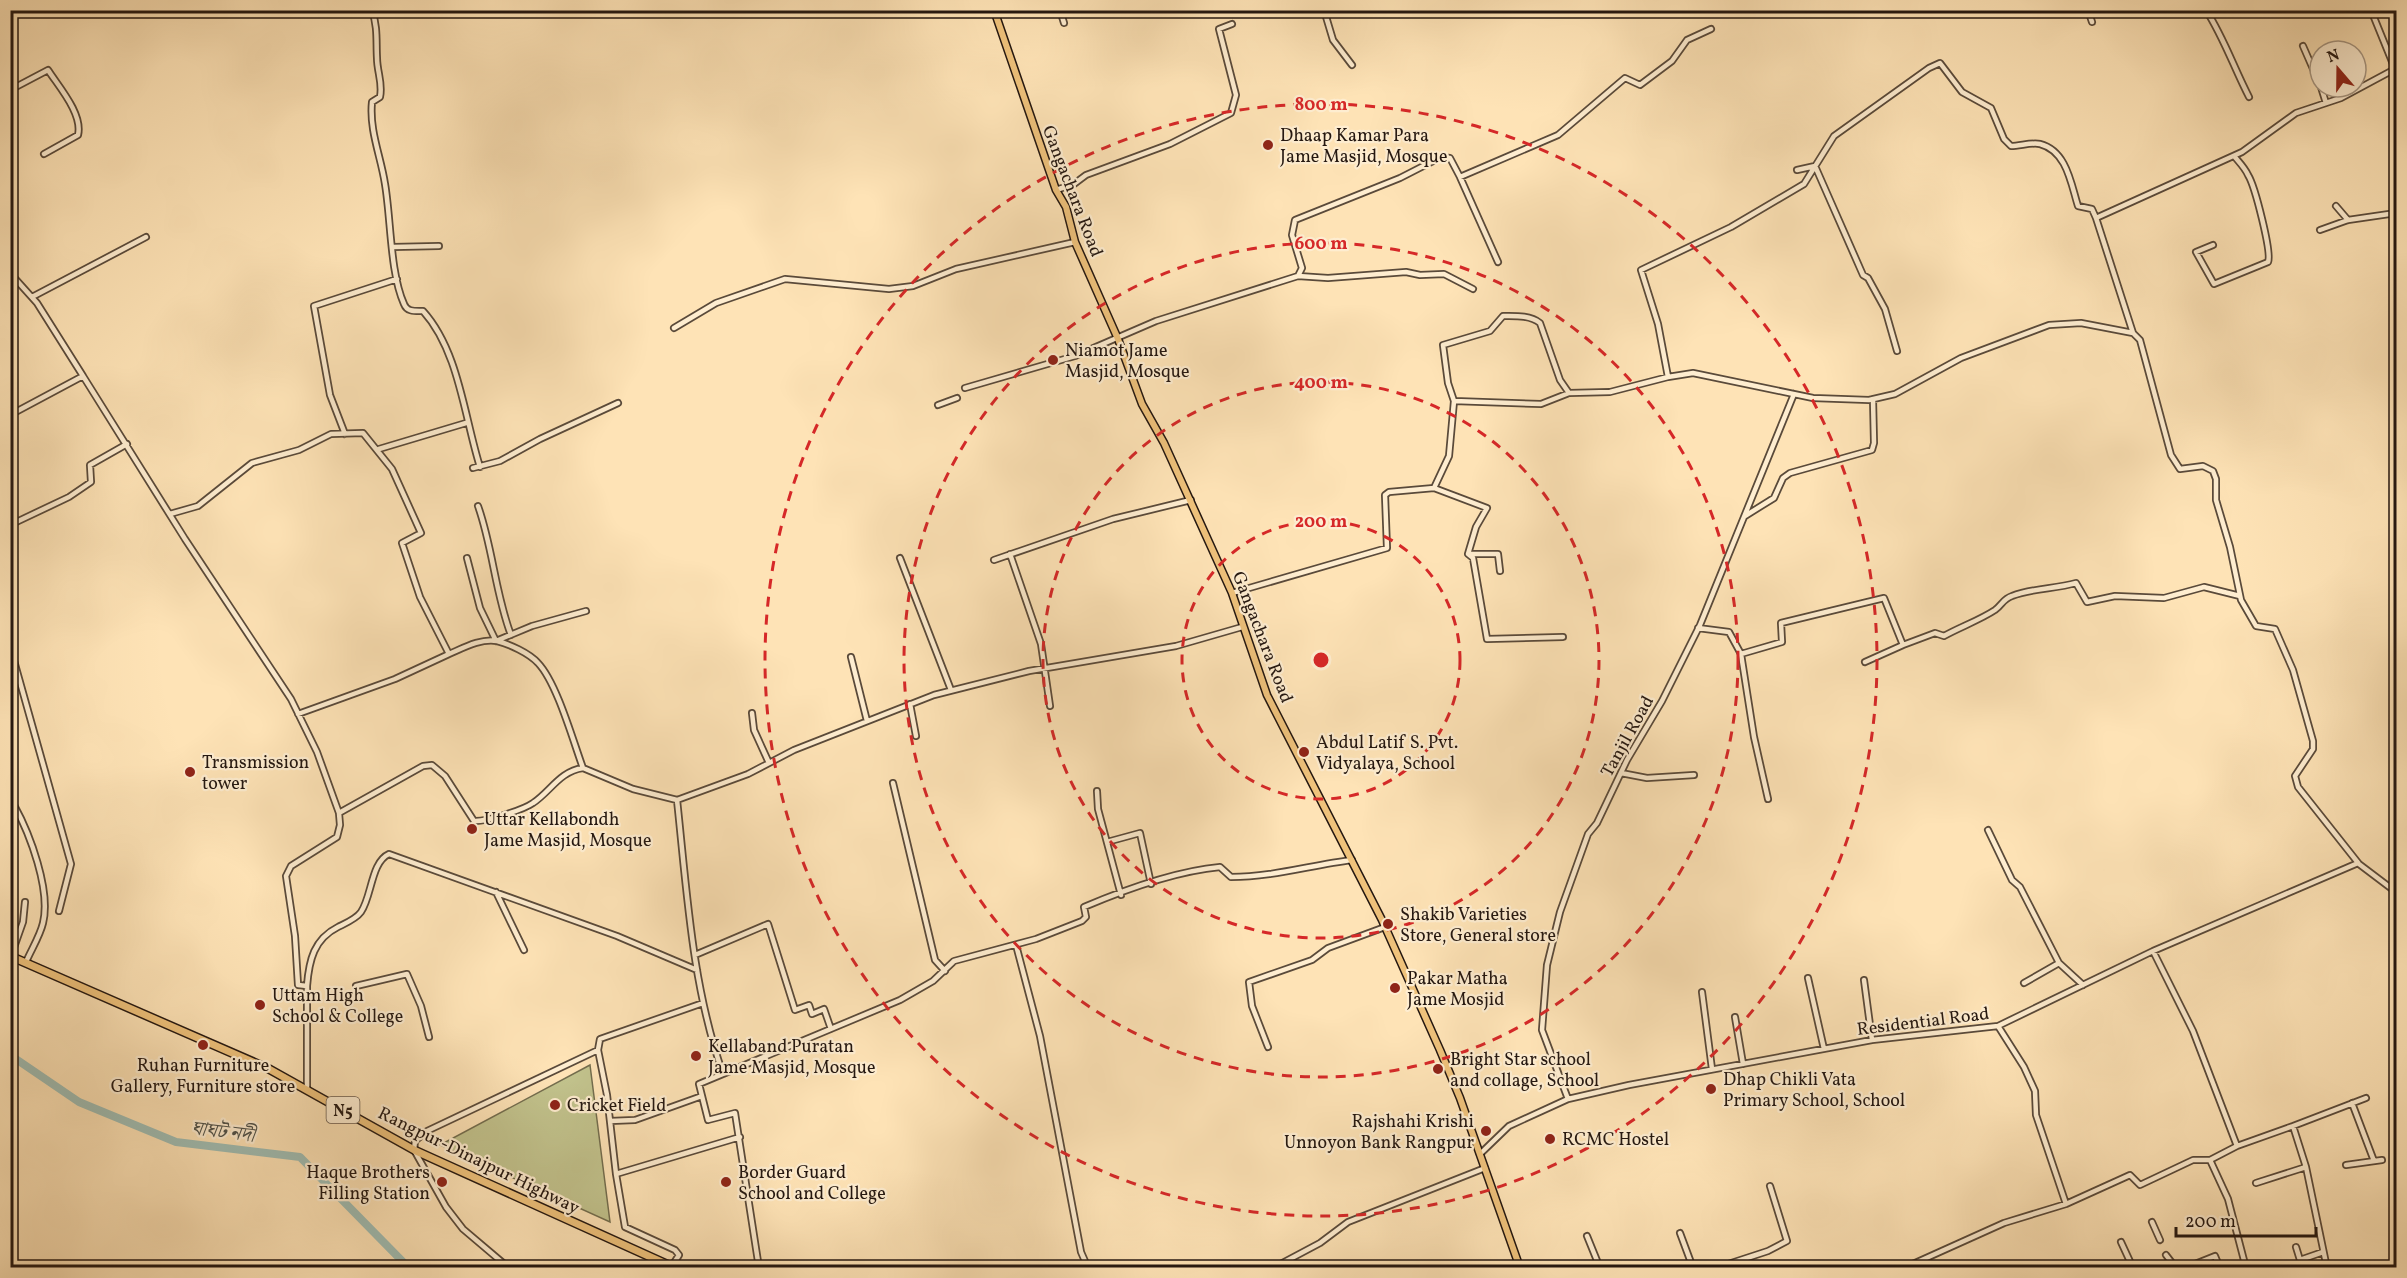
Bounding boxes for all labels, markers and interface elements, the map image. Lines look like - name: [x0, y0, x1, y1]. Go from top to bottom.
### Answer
- north arrow: [2308, 39, 2368, 99]
- text: N: [2324, 44, 2343, 69]
- text: 800 m: [1294, 93, 1348, 118]
- street label: Gangachara Road: [1035, 122, 1108, 261]
- place label: Dhaap Kamar Para Jame Masjid, Mosque: [1280, 124, 1448, 170]
- marker: Dhaap Kamar Para Jame Masjid, Mosque: [1261, 138, 1275, 152]
- text: 600 m: [1294, 232, 1348, 257]
- place label: Niamot Jame Masjid, Mosque: [1065, 339, 1190, 385]
- marker: Niamot Jame Masjid, Mosque: [1046, 353, 1060, 367]
- text: 400 m: [1294, 371, 1348, 396]
- text: 200 m: [1295, 510, 1347, 535]
- street label: Gangachara Road: [1225, 568, 1298, 707]
- centre of rings: [1311, 650, 1331, 670]
- street label: Tanjil Road: [1596, 692, 1661, 782]
- place label: Abdul Latif S. Pvt. Vidyalaya, School: [1316, 731, 1458, 777]
- marker: Abdul Latif S. Pvt. Vidyalaya, School: [1297, 745, 1311, 759]
- place label: Transmission tower: [202, 751, 310, 797]
- marker: Transmission tower: [183, 765, 197, 779]
- place label: Uttar Kellabondh Jame Masjid, Mosque: [484, 808, 652, 854]
- marker: Uttar Kellabondh Jame Masjid, Mosque: [465, 822, 479, 836]
- place label: Shakib Varieties Store, General store: [1400, 903, 1556, 949]
- marker: Shakib Varieties Store, General store: [1381, 917, 1395, 931]
- place label: Pakar Matha Jame Mosjid: [1407, 967, 1508, 1013]
- marker: Pakar Matha Jame Mosjid: [1388, 981, 1402, 995]
- place label: Uttam High School & College: [272, 984, 403, 1030]
- marker: Uttam High School & College: [253, 998, 267, 1012]
- street label: Residential Road: [1855, 1002, 1991, 1043]
- place label: Kellaband Puratan Jame Masjid, Mosque: [708, 1035, 876, 1081]
- marker: Ruhan Furniture Gallery, Furniture store: [196, 1038, 210, 1052]
- place label: Bright Star school and collage, School: [1450, 1048, 1599, 1094]
- marker: Kellaband Puratan Jame Masjid, Mosque: [689, 1049, 703, 1063]
- place label: Ruhan Furniture Gallery, Furniture store: [111, 1054, 295, 1100]
- marker: Bright Star school and collage, School: [1431, 1062, 1445, 1076]
- place label: Dhap Chikli Vata Primary School, School: [1723, 1068, 1905, 1114]
- marker: Dhap Chikli Vata Primary School, School: [1704, 1082, 1718, 1096]
- place label: Cricket Field: [567, 1094, 666, 1119]
- road number: N5: [326, 1097, 360, 1123]
- marker: Cricket Field: [548, 1098, 562, 1112]
- street label: Rangpur-Dinajpur Highway: [373, 1102, 584, 1221]
- place label: Rajshahi Krishi Unnoyon Bank Rangpur: [1284, 1110, 1474, 1156]
- water label: ঘাঘট নদী: [190, 1115, 258, 1151]
- marker: Rajshahi Krishi Unnoyon Bank Rangpur: [1479, 1124, 1493, 1138]
- place label: RCMC Hostel: [1562, 1128, 1669, 1153]
- marker: RCMC Hostel: [1543, 1132, 1557, 1146]
- place label: Haque Brothers Filling Station: [306, 1161, 430, 1207]
- place label: Border Guard School and College: [738, 1161, 886, 1207]
- marker: Haque Brothers Filling Station: [435, 1175, 449, 1189]
- marker: Border Guard School and College: [719, 1175, 733, 1189]
- scale bar: [2176, 1200, 2316, 1238]
- text: 200 m: [2185, 1210, 2236, 1235]

